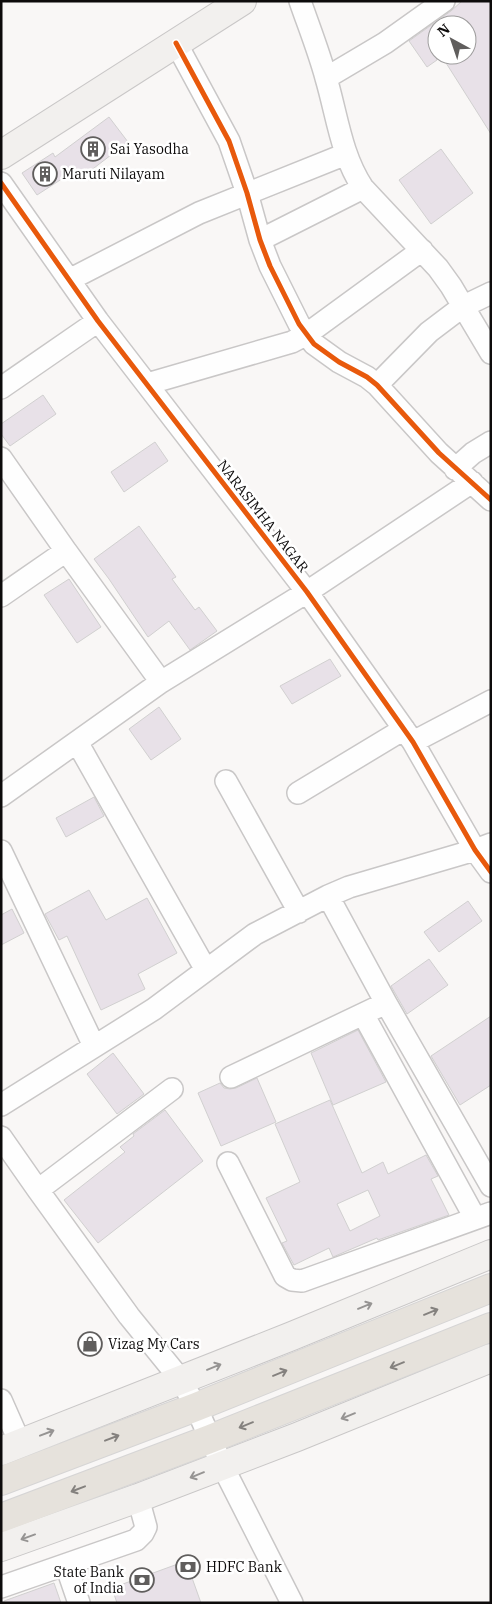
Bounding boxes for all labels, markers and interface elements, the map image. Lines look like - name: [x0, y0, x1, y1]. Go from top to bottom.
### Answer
- north arrow: [427, 15, 477, 65]
- text: N: [434, 20, 454, 40]
- building icon: Sai Yasodha: [80, 136, 106, 162]
- place label: Sai Yasodha: [110, 140, 189, 158]
- building icon: Maruti Nilayam: [32, 161, 58, 187]
- place label: Maruti Nilayam: [62, 165, 165, 183]
- street label: NARASIMHA NAGAR: [214, 456, 313, 576]
- one-way arrow: [357, 1300, 372, 1310]
- one-way arrow: [422, 1307, 438, 1316]
- shop icon: Vizag My Cars: [77, 1331, 103, 1357]
- place label: Vizag My Cars: [108, 1335, 200, 1353]
- one-way arrow: [390, 1361, 405, 1370]
- one-way arrow: [206, 1362, 221, 1371]
- one-way arrow: [272, 1368, 287, 1377]
- one-way arrow: [341, 1411, 356, 1421]
- one-way arrow: [239, 1421, 254, 1430]
- one-way arrow: [39, 1428, 54, 1437]
- one-way arrow: [104, 1433, 119, 1442]
- one-way arrow: [190, 1471, 205, 1480]
- one-way arrow: [70, 1485, 86, 1494]
- one-way arrow: [21, 1533, 36, 1542]
- bank icon: HDFC Bank: [175, 1554, 201, 1580]
- place label: HDFC Bank: [206, 1558, 283, 1576]
- place label: State Bank of India: [53, 1563, 125, 1597]
- bank icon: State Bank of India: [129, 1567, 155, 1593]

